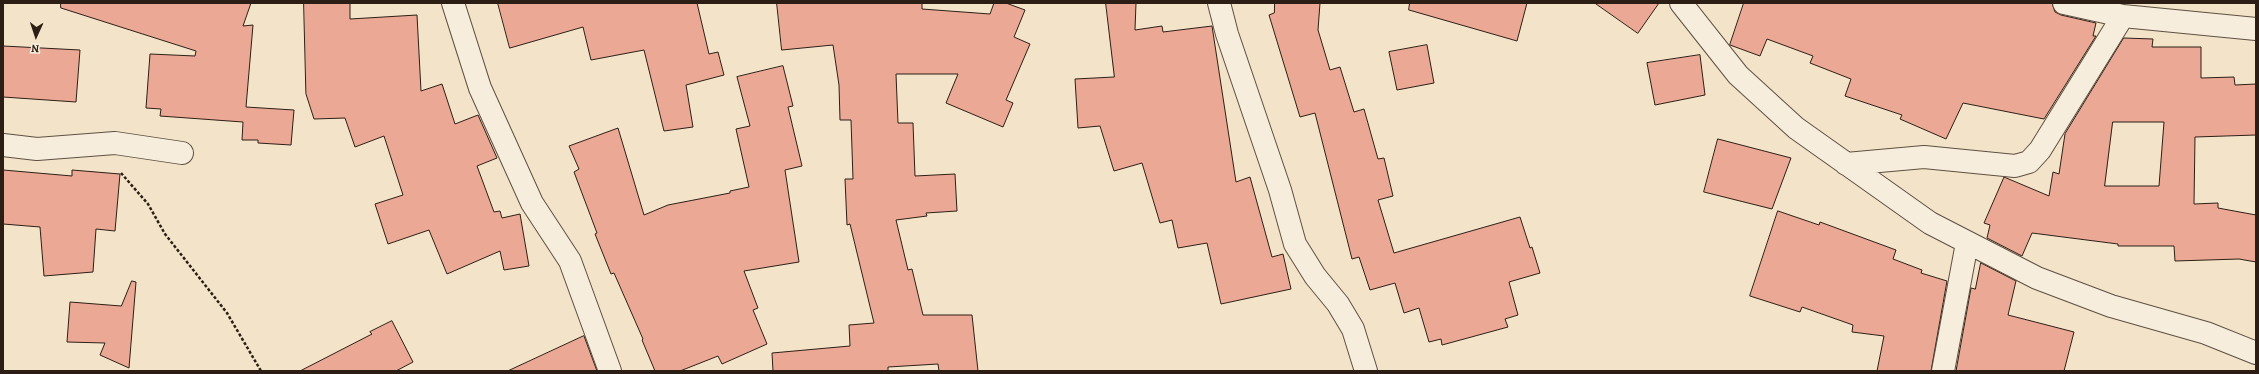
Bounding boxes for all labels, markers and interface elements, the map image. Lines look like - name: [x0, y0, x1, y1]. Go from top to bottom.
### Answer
- north arrow: [16, 16, 56, 56]
- text: N: [31, 41, 40, 56]

